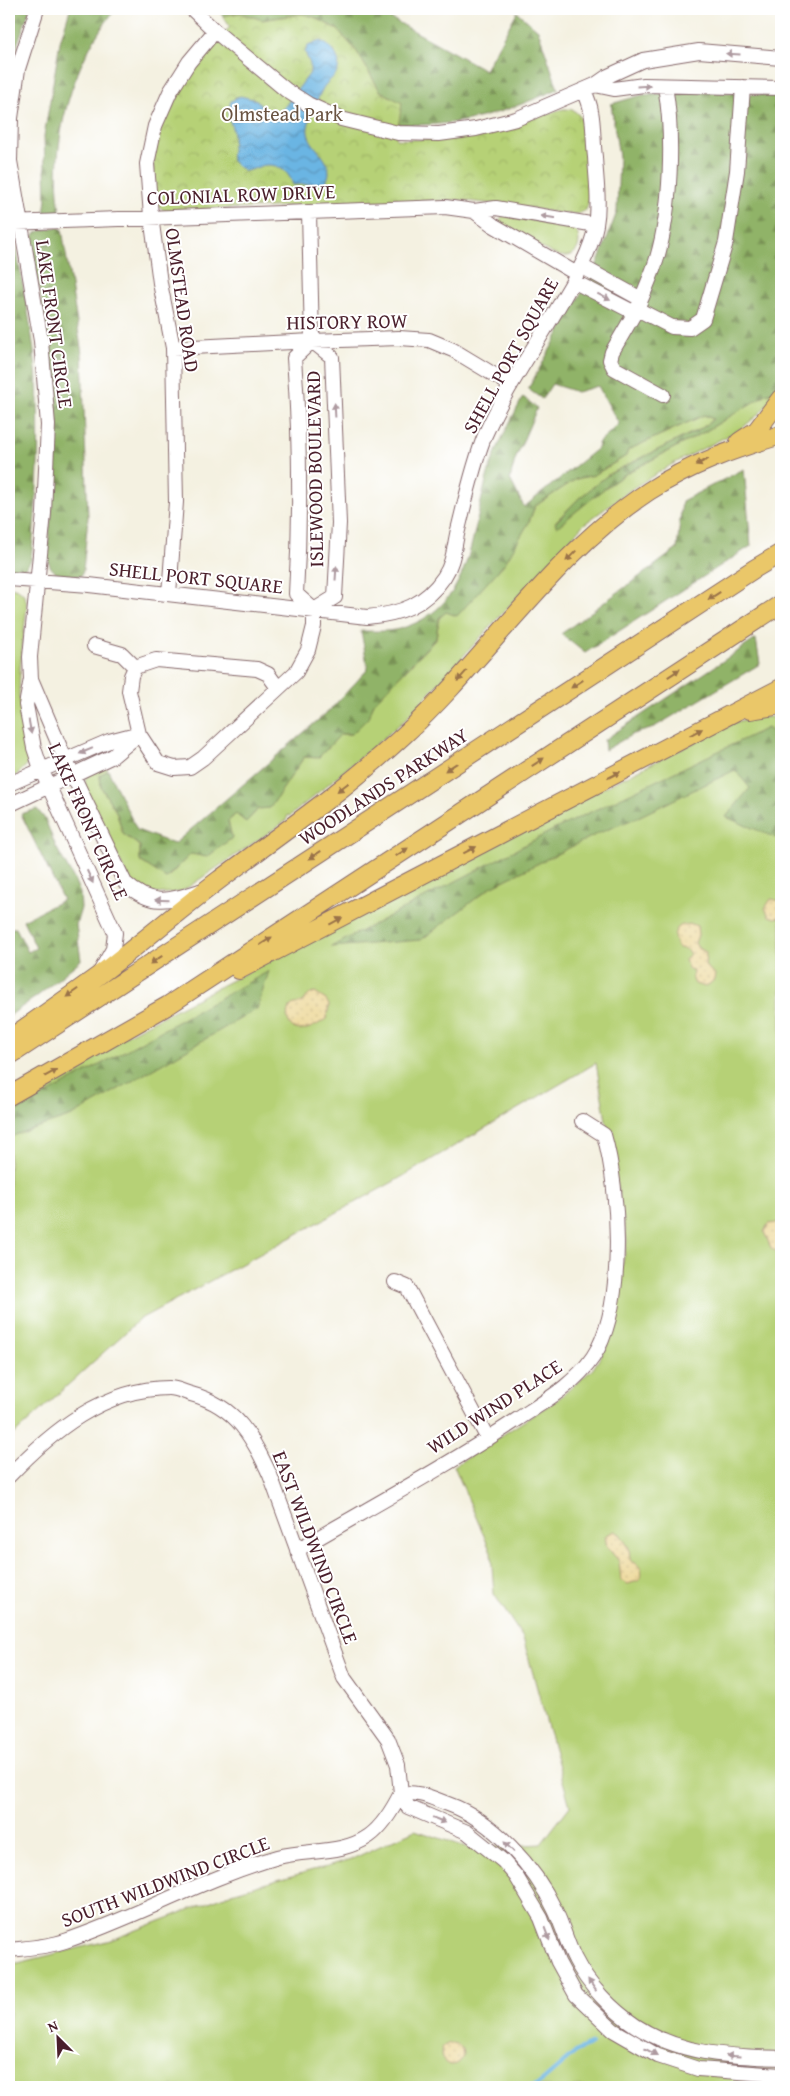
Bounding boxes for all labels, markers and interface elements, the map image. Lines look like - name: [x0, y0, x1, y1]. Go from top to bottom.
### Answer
- one-way arrow: [724, 50, 740, 58]
- one-way arrow: [636, 81, 652, 89]
- park label: Olmstead Park: [221, 99, 344, 128]
- street label: COLONIAL ROW DRIVE: [146, 176, 336, 212]
- one-way arrow: [540, 212, 556, 220]
- street label: OLMSTEAD ROAD: [159, 226, 207, 374]
- street label: LAKE FRONT CIRCLE: [29, 238, 81, 410]
- street label: SHELL PORT SQUARE: [455, 272, 565, 438]
- one-way arrow: [597, 293, 611, 301]
- street label: HISTORY ROW: [286, 305, 408, 337]
- street label: ISLEWOOD BOULEVARD: [298, 370, 330, 568]
- one-way arrow: [330, 402, 338, 418]
- one-way arrow: [695, 459, 709, 467]
- one-way arrow: [565, 550, 577, 562]
- street label: SHELL PORT SQUARE: [108, 553, 284, 601]
- one-way arrow: [332, 564, 340, 580]
- one-way arrow: [707, 591, 720, 600]
- one-way arrow: [667, 668, 681, 678]
- one-way arrow: [456, 670, 467, 683]
- one-way arrow: [571, 680, 584, 689]
- one-way arrow: [26, 719, 34, 735]
- street label: WOODLANDS PARKWAY: [292, 720, 474, 852]
- one-way arrow: [690, 727, 703, 736]
- street label: LAKE FRONT CIRCLE: [41, 738, 137, 904]
- one-way arrow: [78, 747, 93, 755]
- one-way arrow: [531, 758, 545, 767]
- one-way arrow: [444, 762, 458, 772]
- one-way arrow: [607, 771, 622, 779]
- one-way arrow: [336, 782, 350, 792]
- one-way arrow: [463, 846, 477, 854]
- one-way arrow: [396, 847, 409, 856]
- one-way arrow: [308, 851, 321, 860]
- one-way arrow: [87, 870, 95, 884]
- one-way arrow: [153, 896, 169, 904]
- one-way arrow: [328, 917, 343, 925]
- one-way arrow: [260, 936, 273, 945]
- one-way arrow: [149, 955, 163, 964]
- one-way arrow: [65, 988, 79, 998]
- one-way arrow: [45, 1068, 58, 1077]
- street label: WILD WIND PLACE: [421, 1351, 567, 1461]
- street label: EAST WILDWIND CIRCLE: [266, 1446, 366, 1648]
- one-way arrow: [432, 1816, 447, 1824]
- street label: SOUTH WILDWIND CIRCLE: [57, 1828, 273, 1934]
- one-way arrow: [503, 1841, 515, 1853]
- one-way arrow: [543, 1927, 551, 1942]
- one-way arrow: [587, 1978, 597, 1992]
- north arrow: [32, 2014, 82, 2064]
- text: N: [44, 2015, 62, 2037]
- one-way arrow: [644, 2047, 657, 2056]
- one-way arrow: [724, 2051, 740, 2059]

